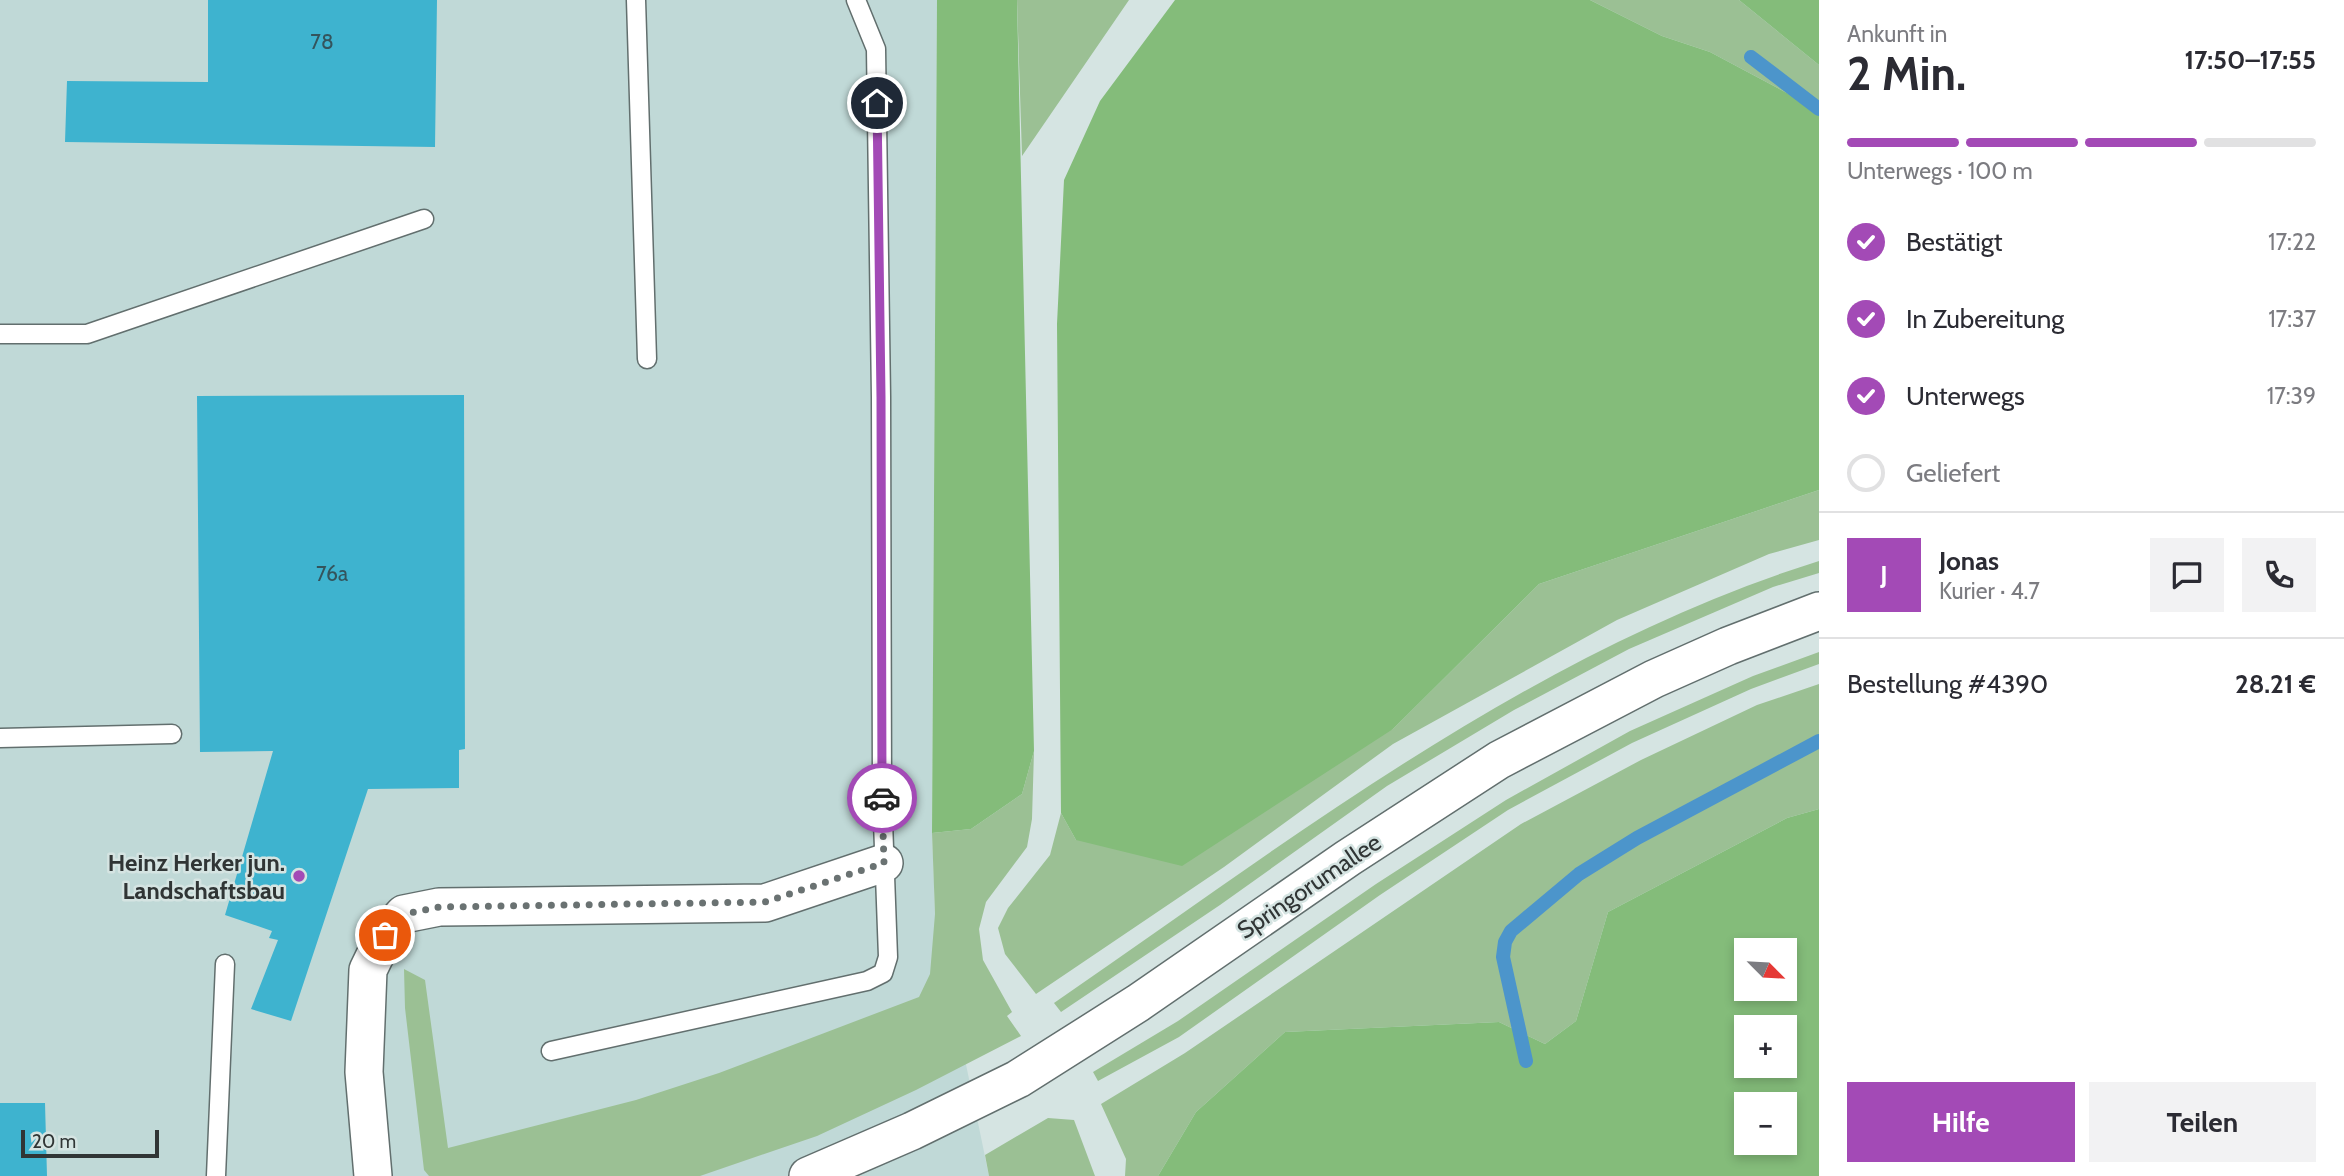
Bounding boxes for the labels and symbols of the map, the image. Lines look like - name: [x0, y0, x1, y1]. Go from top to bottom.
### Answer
- house number: 78: [310, 29, 334, 54]
- pin: [847, 73, 907, 133]
- house number: 76a: [316, 561, 348, 586]
- courier: [847, 763, 917, 833]
- street label: Springorumallee: [1232, 827, 1386, 945]
- place label: Heinz Herker jun. Landschaftsbau: [108, 848, 285, 905]
- marker: Heinz Herker jun. Landschaftsbau: [291, 868, 307, 884]
- pin: [355, 905, 415, 965]
- north arrow: [1734, 938, 1797, 1001]
- scale bar: [21, 1127, 159, 1159]

